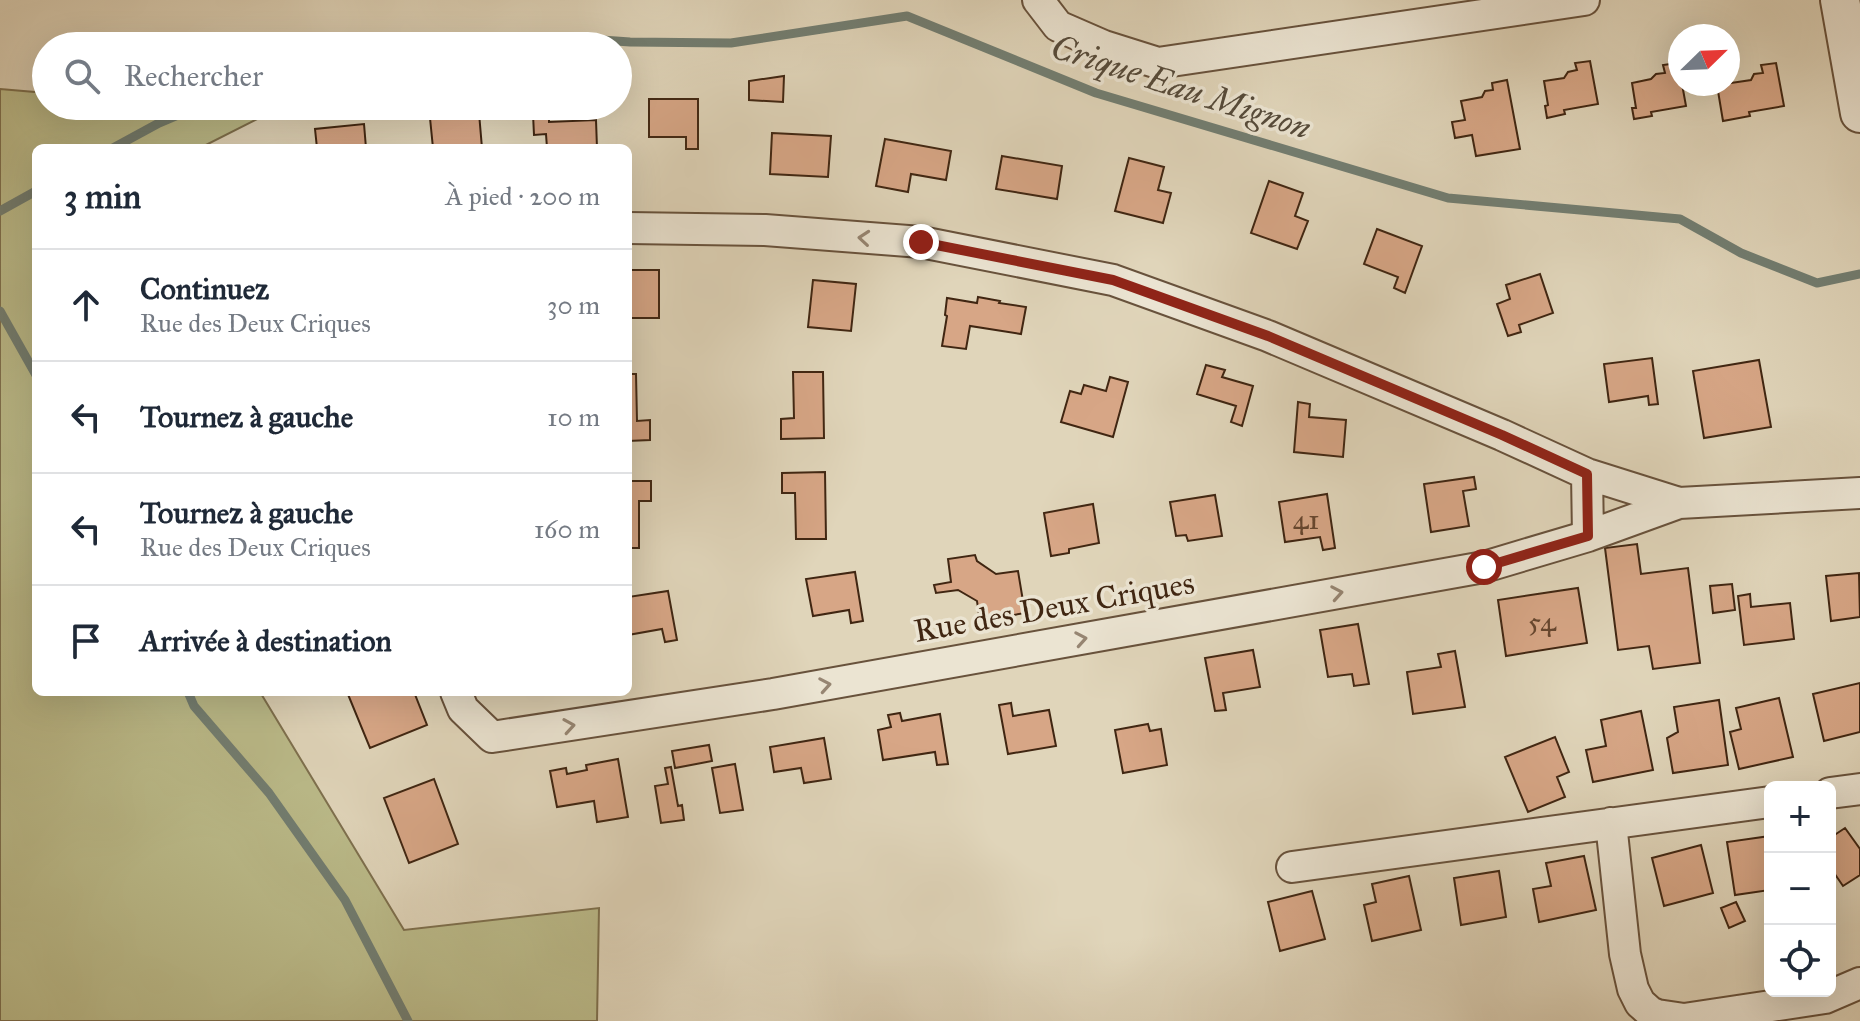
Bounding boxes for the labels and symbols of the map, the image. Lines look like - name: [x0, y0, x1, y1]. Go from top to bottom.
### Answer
- north arrow: [1668, 24, 1740, 96]
- water label: Crique Eau Mignon: [1046, 26, 1316, 148]
- route end: [903, 224, 939, 260]
- one-way arrow: [857, 230, 870, 247]
- house number: 41: [1293, 502, 1319, 537]
- route start: [1466, 549, 1502, 585]
- street label: Rue des Deux Criques: [911, 563, 1197, 651]
- one-way arrow: [1331, 586, 1344, 603]
- house number: 54: [1528, 604, 1557, 639]
- one-way arrow: [1075, 631, 1088, 648]
- one-way arrow: [819, 677, 832, 694]
- one-way arrow: [562, 718, 576, 735]

